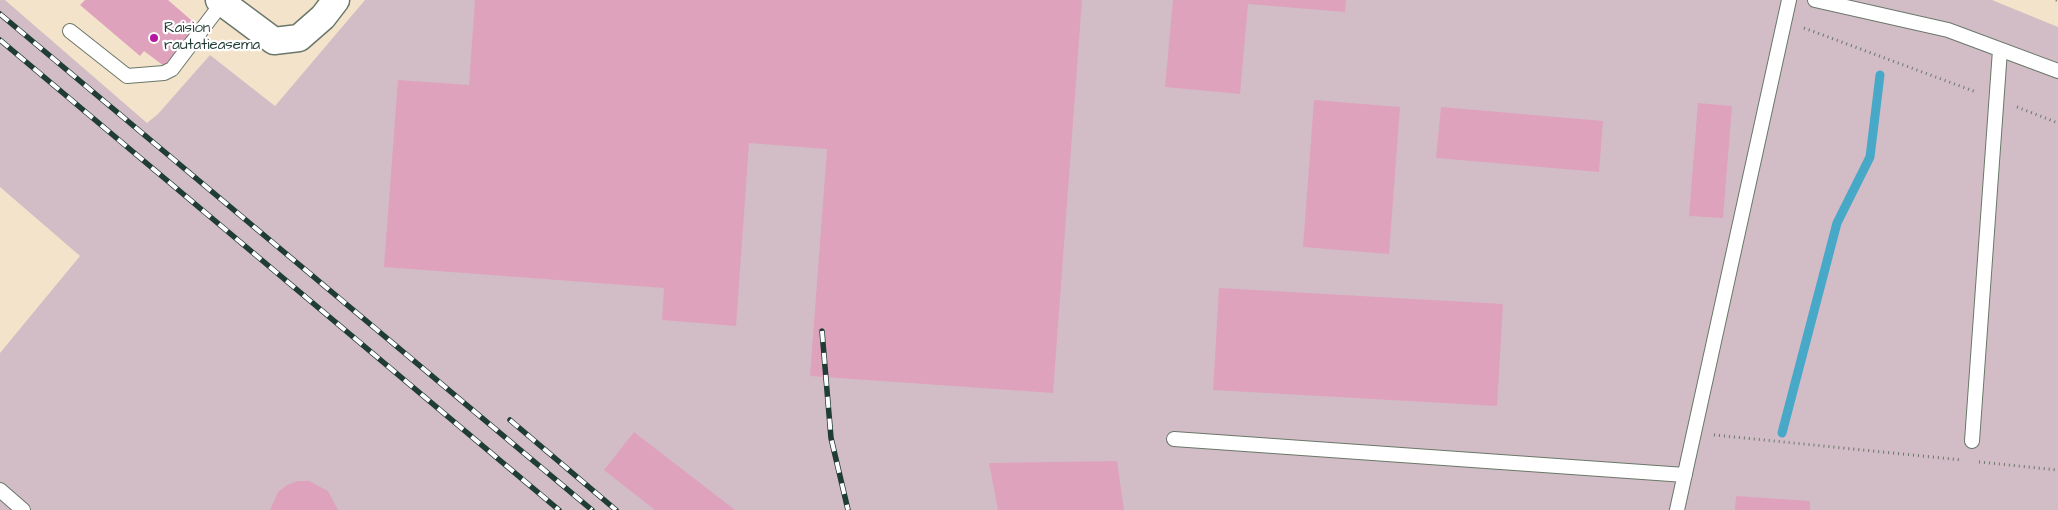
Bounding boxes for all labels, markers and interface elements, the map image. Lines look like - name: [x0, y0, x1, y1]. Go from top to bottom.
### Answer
- place label: Raision rautatieasema: [164, 20, 260, 55]
- marker: Raision rautatieasema: [148, 32, 160, 44]

